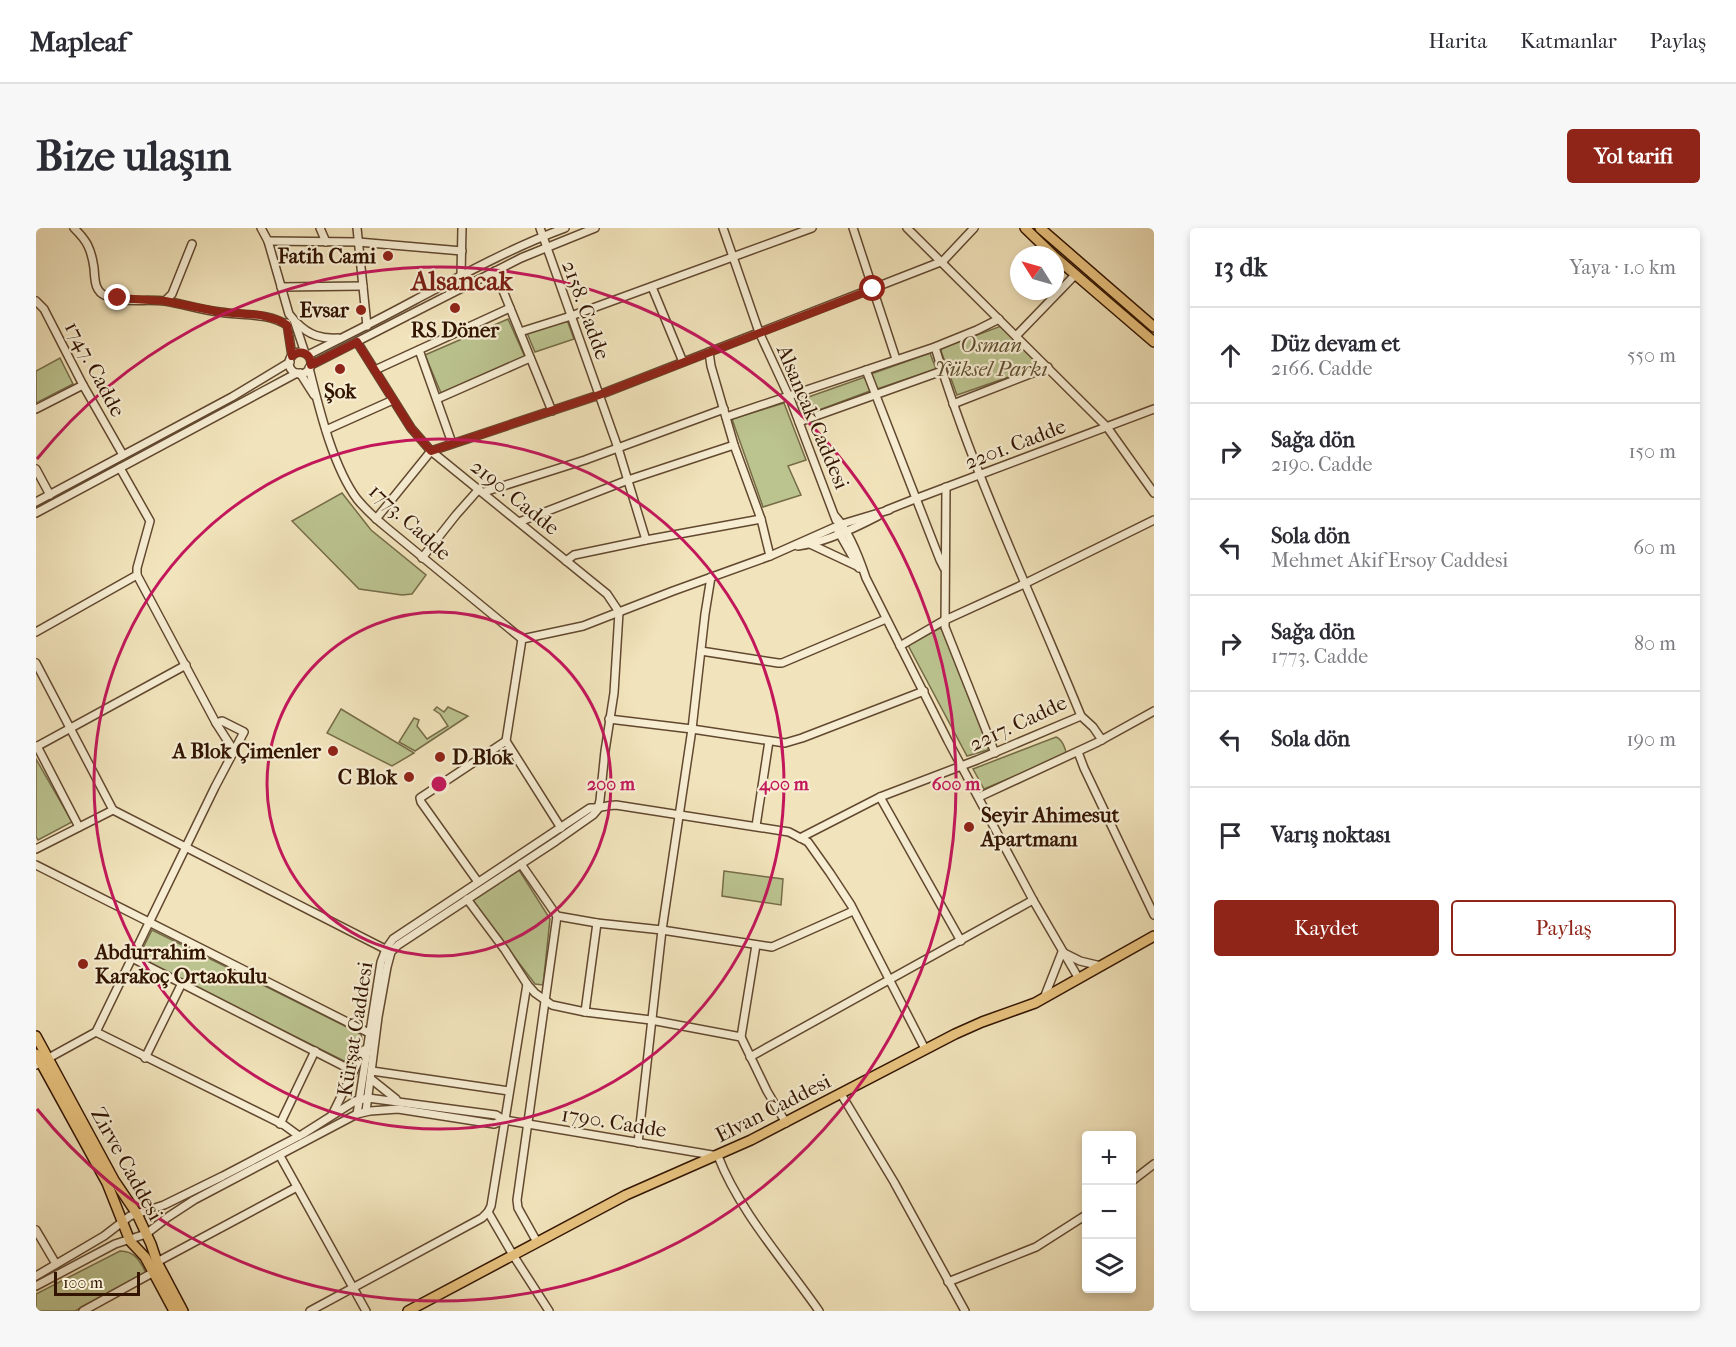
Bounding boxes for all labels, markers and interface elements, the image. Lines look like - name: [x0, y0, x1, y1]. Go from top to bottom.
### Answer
- text: Mapleaf: [30, 25, 127, 58]
- text: Harita: [1429, 29, 1487, 53]
- text: Katmanlar: [1520, 29, 1617, 53]
- text: Paylaş: [1650, 29, 1706, 53]
- button: Yol tarifi: [1567, 129, 1700, 183]
- text: Bize ulaşın: [36, 132, 231, 181]
- place label: Fatih Cami: [277, 244, 377, 268]
- north arrow: [1010, 246, 1064, 300]
- marker: Fatih Cami: [381, 249, 395, 263]
- text: 13 dk: [1214, 252, 1267, 283]
- text: Yaya · 1.0 km: [1570, 256, 1676, 279]
- street label: 2158. Cadde: [557, 257, 615, 363]
- district label: Alsancak: [409, 265, 514, 297]
- route start: [859, 275, 885, 301]
- route end: [104, 284, 130, 310]
- place label: Evsar: [300, 298, 350, 322]
- marker: RS Döner: [448, 301, 462, 315]
- marker: Evsar: [354, 303, 368, 317]
- street label: 1747. Cadde: [60, 317, 130, 421]
- place label: RS Döner: [411, 318, 500, 342]
- text: Düz devam et: [1271, 331, 1400, 357]
- park label: Osman Yüksel Parkı: [935, 333, 1047, 381]
- icon: ahead: [1214, 339, 1247, 372]
- street label: Alsancak Caddesi: [771, 340, 854, 493]
- text: 550 m: [1627, 344, 1676, 367]
- text: 2166. Cadde: [1271, 357, 1373, 380]
- marker: Şok: [333, 362, 347, 376]
- place label: Şok: [324, 379, 357, 404]
- street label: 2201. Cadde: [961, 414, 1069, 474]
- text: Sağa dön: [1271, 427, 1355, 453]
- icon: right: [1214, 435, 1247, 468]
- text: 150 m: [1628, 440, 1676, 463]
- text: 2190. Cadde: [1271, 453, 1372, 476]
- street label: 2190. Cadde: [466, 454, 564, 540]
- street label: 1773. Cadde: [364, 479, 456, 565]
- text: Sola dön: [1271, 523, 1350, 549]
- icon: left: [1214, 531, 1247, 564]
- text: 60 m: [1633, 536, 1676, 559]
- text: Mehmet Akif Ersoy Caddesi: [1271, 549, 1508, 572]
- text: Sağa dön: [1271, 619, 1355, 645]
- icon: right: [1214, 627, 1247, 660]
- text: 80 m: [1634, 632, 1676, 655]
- text: 1773. Cadde: [1271, 645, 1368, 668]
- street label: 2217. Cadde: [966, 690, 1070, 756]
- icon: left: [1214, 723, 1247, 756]
- text: Sola dön: [1271, 726, 1350, 752]
- text: 190 m: [1626, 728, 1676, 751]
- place label: A Blok Çimenler: [170, 739, 322, 764]
- marker: A Blok Çimenler: [326, 744, 340, 758]
- place label: D Blok: [452, 745, 514, 769]
- marker: D Blok: [433, 750, 447, 764]
- place label: C Blok: [338, 765, 398, 789]
- marker: C Blok: [402, 770, 416, 784]
- centre of rings: [429, 774, 449, 794]
- text: 200 m: [587, 774, 636, 795]
- text: 400 m: [758, 774, 810, 795]
- text: 600 m: [932, 774, 981, 795]
- place label: Seyir Ahimesut Apartmanı: [979, 803, 1120, 851]
- icon: arrive: [1214, 819, 1247, 852]
- marker: Seyir Ahimesut Apartmanı: [962, 820, 976, 834]
- text: Varış noktası: [1271, 822, 1390, 848]
- button: Kaydet: [1214, 900, 1439, 956]
- button: Paylaş: [1451, 900, 1676, 956]
- place label: Abdurrahim Karakoç Ortaokulu: [93, 940, 268, 989]
- marker: Abdurrahim Karakoç Ortaokulu: [76, 957, 90, 971]
- street label: Kürşat Caddesi: [332, 960, 378, 1098]
- street label: Elvan Caddesi: [711, 1069, 835, 1147]
- street label: 1790. Cadde: [560, 1102, 668, 1142]
- street label: Zirve Caddesi: [86, 1103, 168, 1225]
- map controls: [1082, 1131, 1136, 1293]
- button: +: [1082, 1131, 1136, 1185]
- button: −: [1082, 1185, 1136, 1239]
- button: layers: [1082, 1239, 1136, 1293]
- scale bar: [54, 1269, 140, 1296]
- text: 100 m: [63, 1273, 103, 1292]

